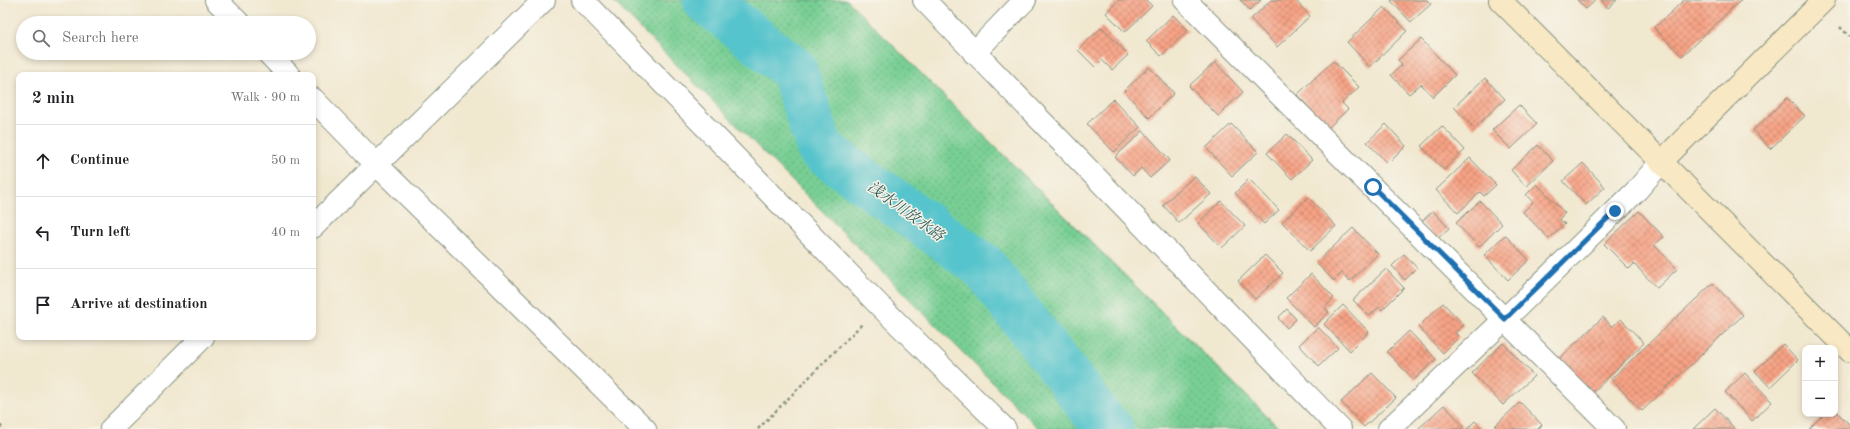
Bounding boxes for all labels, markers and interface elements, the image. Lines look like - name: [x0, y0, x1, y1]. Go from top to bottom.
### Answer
- search box: [16, 16, 316, 60]
- icon: search: [30, 27, 52, 49]
- text: Search here: [62, 31, 139, 46]
- text: 2 min: [32, 90, 75, 107]
- text: Walk · 90 m: [231, 91, 300, 104]
- icon: ahead: [32, 150, 54, 172]
- text: Continue: [70, 153, 129, 168]
- text: 50 m: [271, 154, 300, 167]
- water label: 浅水川放水路: [864, 178, 948, 245]
- route start: [1364, 178, 1382, 196]
- route end: [1606, 202, 1624, 220]
- icon: left: [32, 222, 54, 244]
- text: Turn left: [70, 225, 130, 240]
- text: 40 m: [271, 226, 300, 239]
- icon: arrive: [32, 294, 54, 316]
- text: Arrive at destination: [70, 297, 208, 312]
- map controls: [1802, 345, 1838, 417]
- button: +: [1802, 345, 1838, 381]
- button: −: [1802, 381, 1838, 417]

